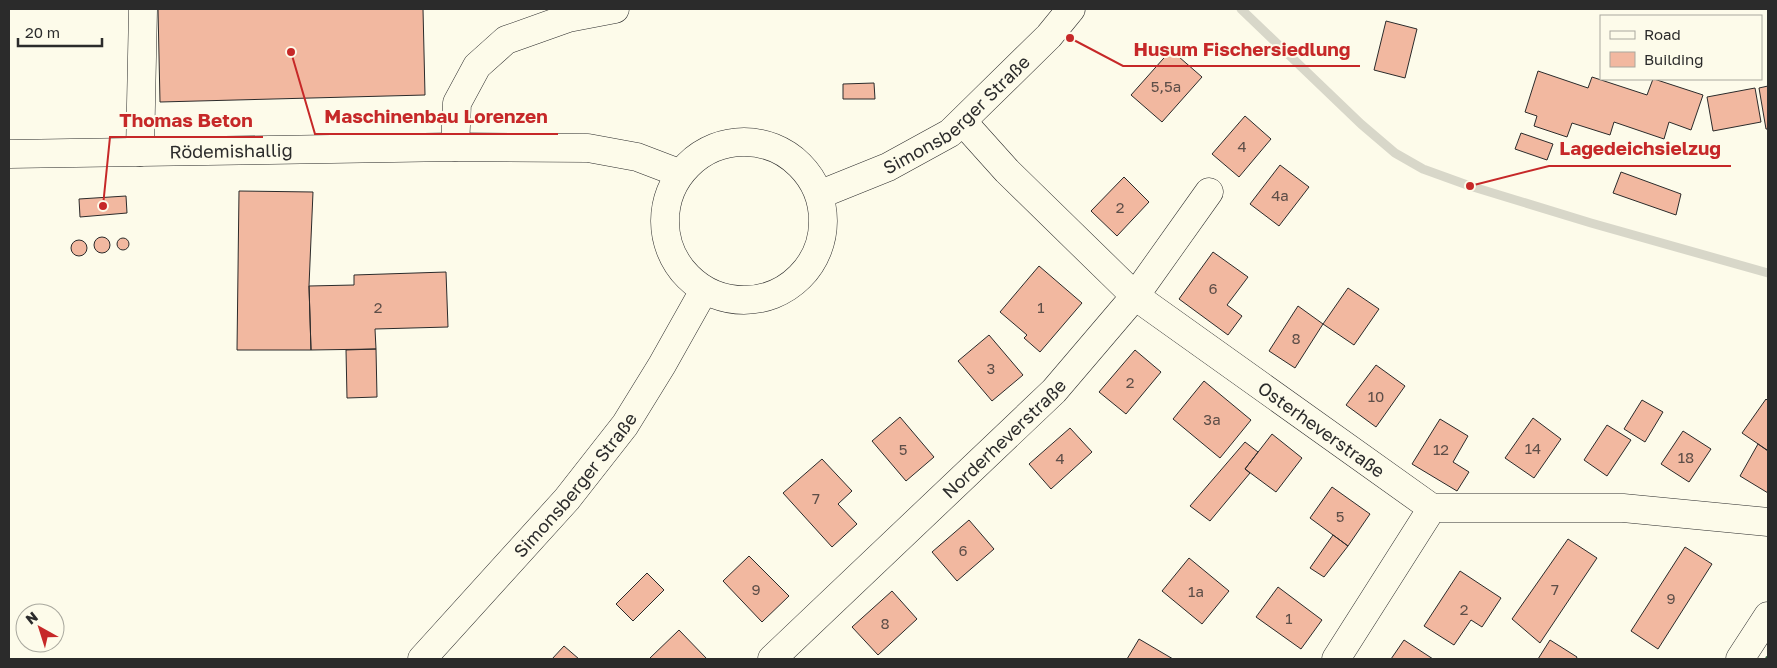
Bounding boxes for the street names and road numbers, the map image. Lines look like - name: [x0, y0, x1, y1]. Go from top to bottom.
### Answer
- street label: Simonsberger Straße: [879, 50, 1034, 179]
- street label: Rödemishallig: [169, 139, 293, 162]
- street label: Norderheverstraße: [937, 374, 1070, 503]
- street label: Osterheverstraße: [1254, 376, 1389, 482]
- street label: Simonsberger Straße: [509, 408, 641, 562]

